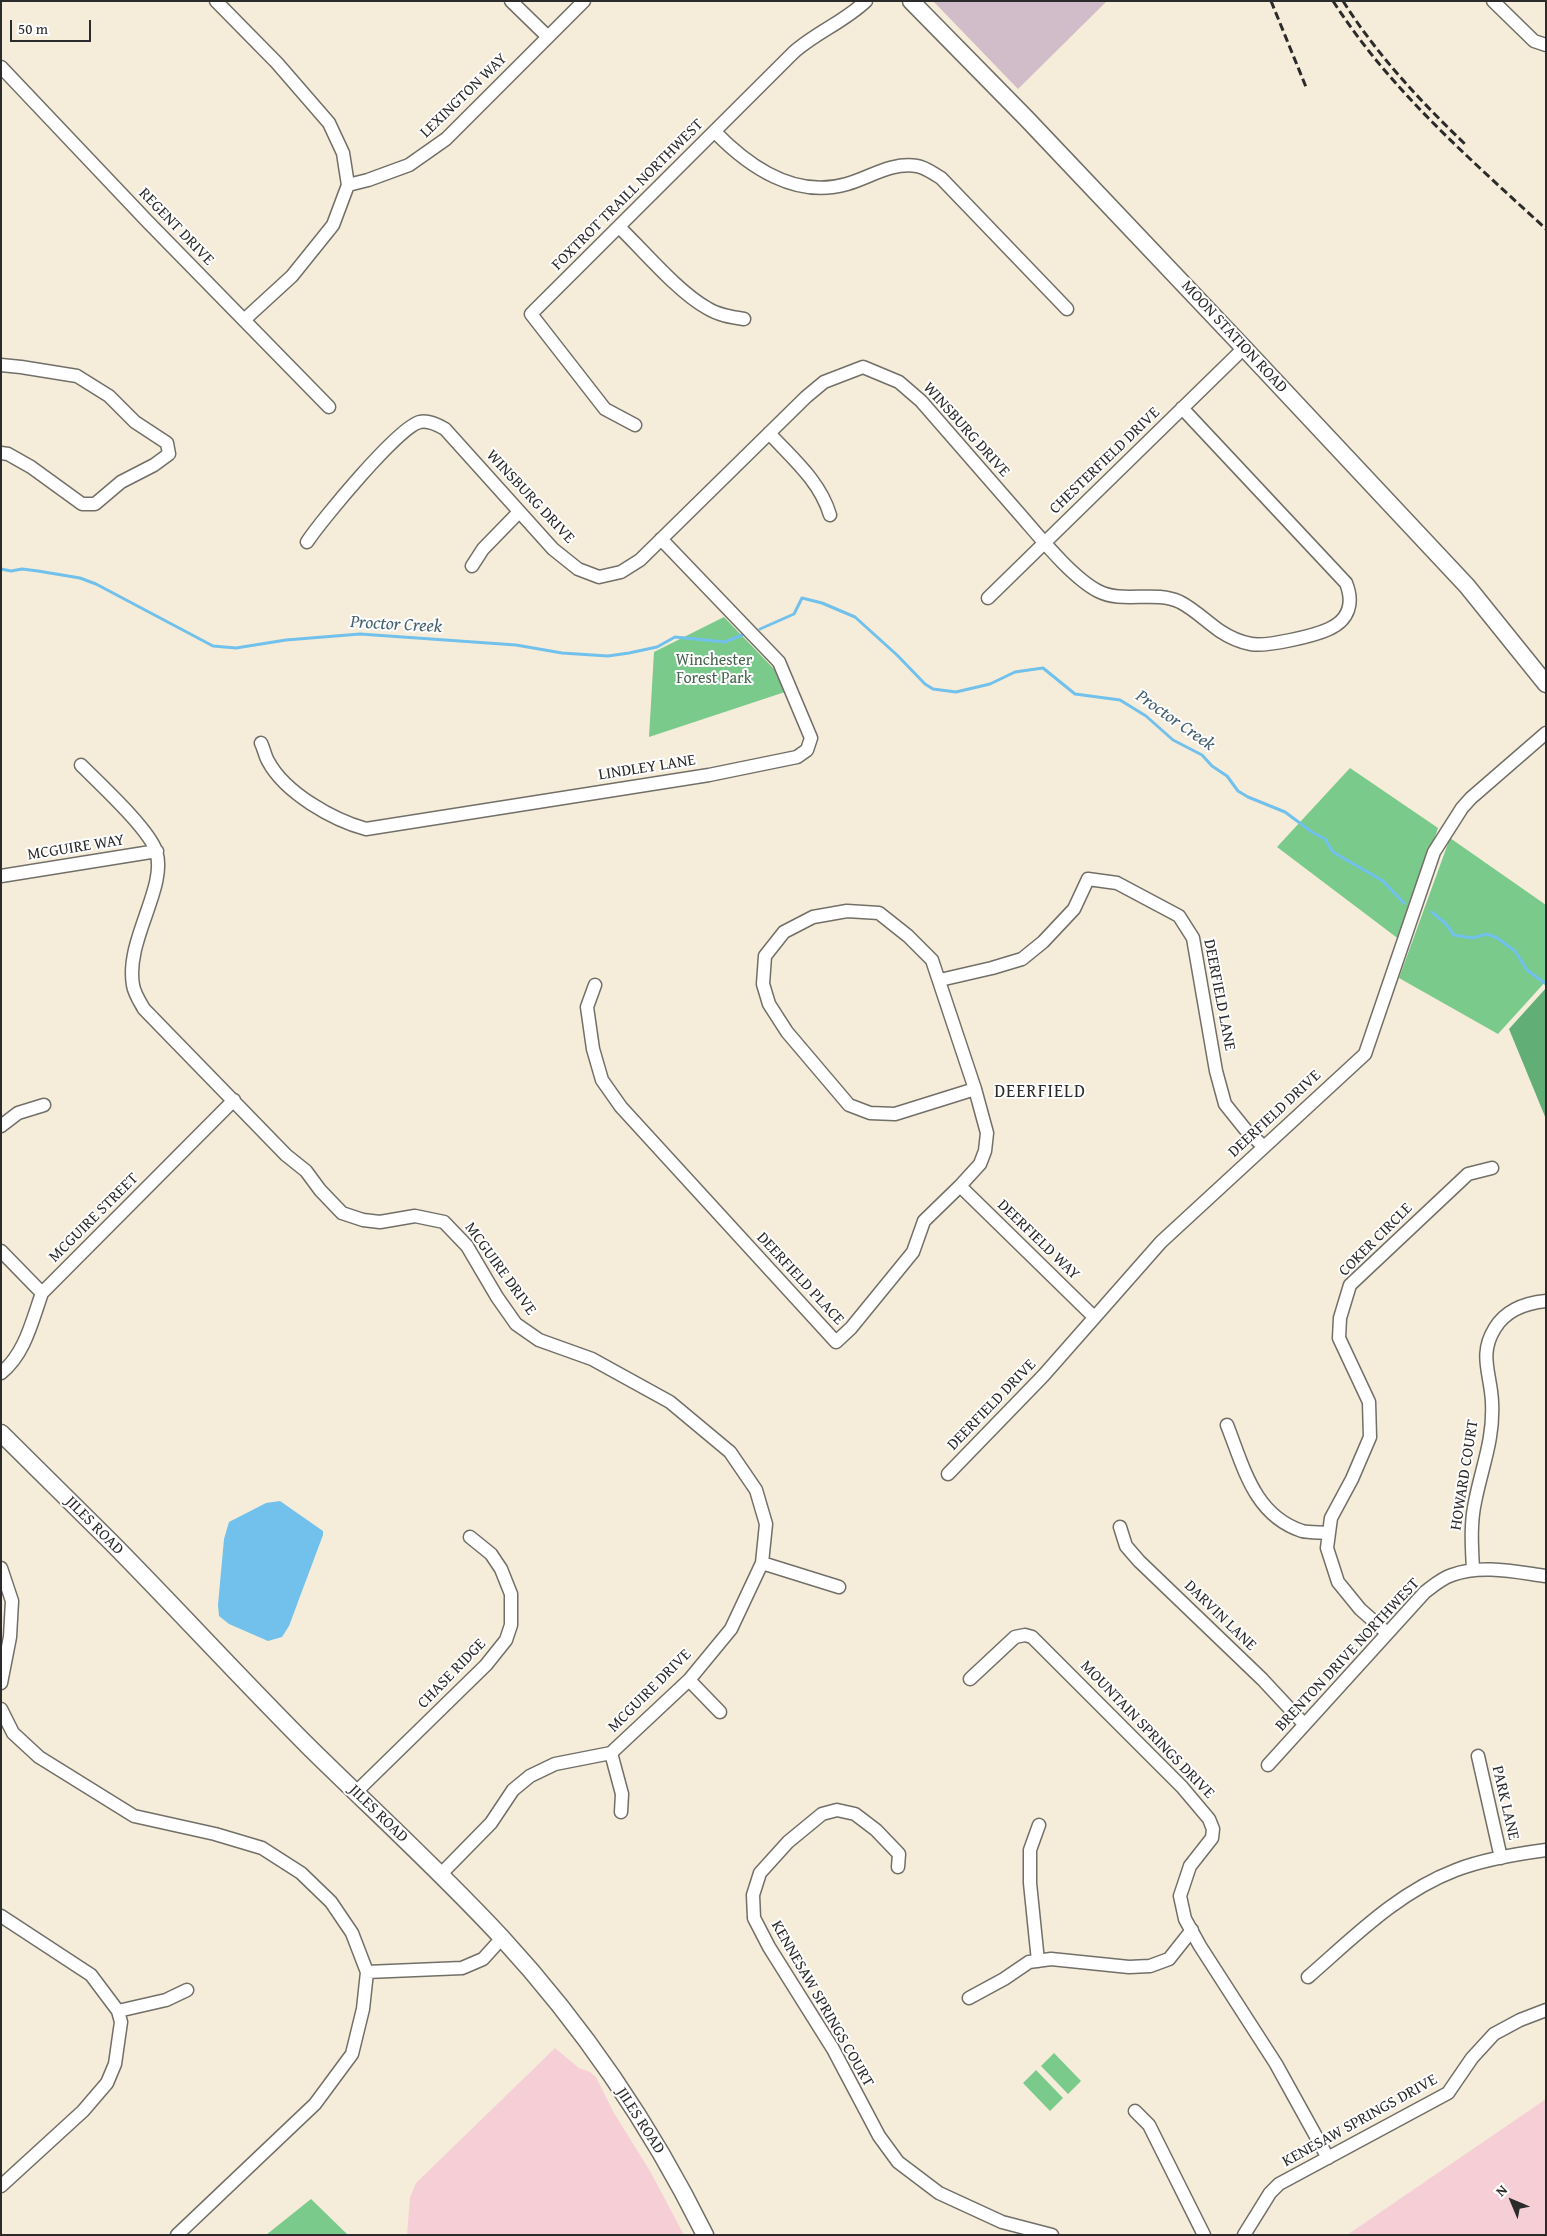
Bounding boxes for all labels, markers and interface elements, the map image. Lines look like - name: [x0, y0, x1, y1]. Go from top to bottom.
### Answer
- scale bar: [12, 10, 94, 42]
- text: 50 m: [18, 18, 48, 39]
- street label: LEXINGTON WAY: [416, 50, 512, 142]
- street label: FOXTROT TRAILL NORTHWEST: [548, 115, 708, 275]
- street label: REGENT DRIVE: [134, 184, 218, 270]
- street label: MOON STATION ROAD: [1177, 277, 1291, 397]
- street label: WINSBURG DRIVE: [918, 379, 1014, 481]
- street label: CHESTERFIELD DRIVE: [1046, 403, 1164, 519]
- street label: WINSBURG DRIVE: [482, 446, 578, 548]
- water label: Proctor Creek: [350, 612, 442, 638]
- park label: Winchester Forest Park: [676, 651, 752, 689]
- water label: Proctor Creek: [1131, 686, 1219, 756]
- street label: LINDLEY LANE: [597, 751, 697, 785]
- street label: MCGUIRE WAY: [26, 831, 126, 865]
- street label: DEERFIELD LANE: [1199, 938, 1239, 1052]
- street label: DEERFIELD DRIVE: [1225, 1066, 1325, 1162]
- district label: DEERFIELD: [993, 1081, 1087, 1103]
- street label: MCGUIRE STREET: [45, 1169, 143, 1267]
- street label: DEERFIELD WAY: [993, 1196, 1083, 1284]
- street label: COKER CIRCLE: [1335, 1199, 1417, 1281]
- street label: MCGUIRE DRIVE: [460, 1219, 540, 1319]
- street label: DEERFIELD PLACE: [752, 1229, 848, 1329]
- street label: DEERFIELD DRIVE: [944, 1355, 1040, 1455]
- street label: HOWARD COURT: [1447, 1418, 1483, 1532]
- street label: JILES ROAD: [61, 1493, 127, 1559]
- street label: BRENTON DRIVE NORTHWEST: [1272, 1574, 1424, 1736]
- street label: DARVIN LANE: [1180, 1577, 1260, 1655]
- street label: CHASE RIDGE: [414, 1635, 490, 1713]
- street label: MCGUIRE DRIVE: [604, 1645, 696, 1737]
- street label: MOUNTAIN SPRINGS DRIVE: [1076, 1657, 1218, 1803]
- street label: PARK LANE: [1487, 1764, 1523, 1842]
- street label: JILES ROAD: [344, 1781, 412, 1847]
- street label: KENNESAW SPRINGS COURT: [766, 1917, 878, 2091]
- street label: KENESAW SPRINGS DRIVE: [1279, 2070, 1441, 2172]
- street label: JILES ROAD: [612, 2084, 668, 2158]
- north arrow: [1487, 2176, 1537, 2226]
- text: N: [1491, 2180, 1512, 2201]

